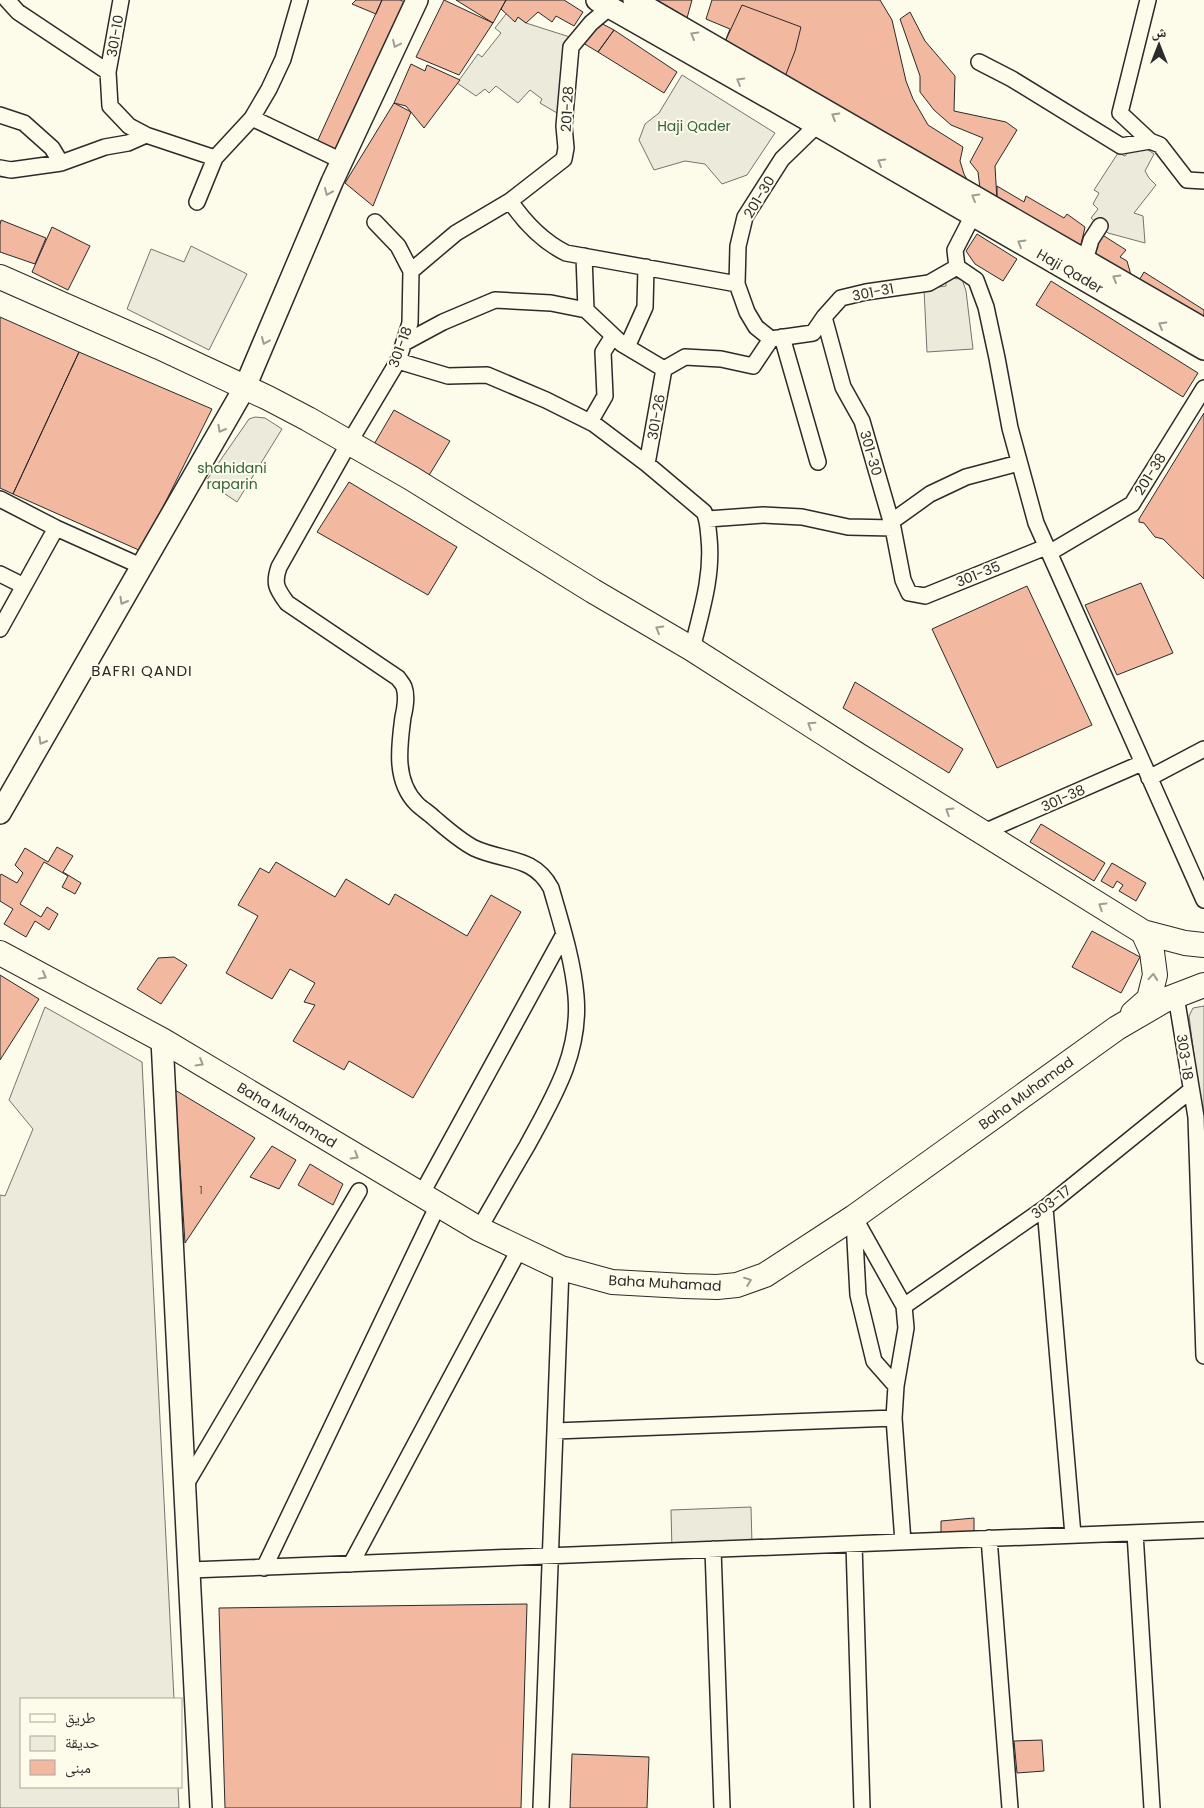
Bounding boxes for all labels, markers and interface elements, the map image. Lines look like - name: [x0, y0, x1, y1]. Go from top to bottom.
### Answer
- street label: 301-10: [101, 13, 129, 59]
- north arrow: [1134, 20, 1184, 70]
- text: ش: [1152, 22, 1167, 42]
- one-way arrow: [691, 31, 700, 41]
- one-way arrow: [392, 39, 403, 48]
- one-way arrow: [736, 77, 745, 87]
- street label: 201-28: [556, 85, 578, 132]
- one-way arrow: [831, 112, 840, 122]
- park label: Haji Qader: [657, 116, 731, 136]
- one-way arrow: [877, 158, 886, 168]
- street label: 201-30: [739, 172, 779, 222]
- one-way arrow: [324, 187, 334, 196]
- one-way arrow: [972, 194, 981, 204]
- one-way arrow: [1018, 239, 1027, 249]
- street label: Haji Qader: [1033, 244, 1107, 298]
- one-way arrow: [1113, 275, 1122, 285]
- street label: 301-31: [850, 278, 896, 306]
- one-way arrow: [1158, 321, 1167, 331]
- street label: 301-18: [383, 323, 417, 370]
- one-way arrow: [260, 336, 271, 345]
- street label: 301-26: [642, 392, 670, 441]
- one-way arrow: [218, 424, 228, 433]
- street label: 301-30: [855, 428, 887, 478]
- street label: 201-38: [1129, 449, 1171, 499]
- park label: shahidani raparin: [197, 458, 267, 494]
- street label: 301-35: [953, 556, 1003, 592]
- one-way arrow: [120, 595, 130, 604]
- one-way arrow: [655, 626, 664, 636]
- district label: BAFRI QANDI: [91, 660, 193, 681]
- one-way arrow: [808, 722, 817, 731]
- one-way arrow: [38, 736, 48, 745]
- street label: 301-38: [1038, 779, 1088, 817]
- one-way arrow: [946, 808, 955, 817]
- one-way arrow: [1098, 903, 1107, 913]
- one-way arrow: [38, 970, 47, 980]
- one-way arrow: [1147, 972, 1158, 980]
- street label: 303-18: [1172, 1033, 1199, 1082]
- street label: Baha Muhamad: [974, 1052, 1078, 1134]
- one-way arrow: [195, 1057, 204, 1067]
- street label: Baha Muhamad: [233, 1077, 341, 1153]
- one-way arrow: [349, 1149, 358, 1159]
- street label: 303-17: [1027, 1180, 1075, 1224]
- house number: 1: [199, 1182, 203, 1198]
- street label: Baha Muhamad: [608, 1270, 722, 1296]
- one-way arrow: [743, 1277, 752, 1287]
- legend: [20, 1698, 182, 1788]
- text: طريق: [65, 1707, 96, 1728]
- text: حديقة: [65, 1732, 100, 1753]
- text: مبنى: [65, 1757, 91, 1778]

